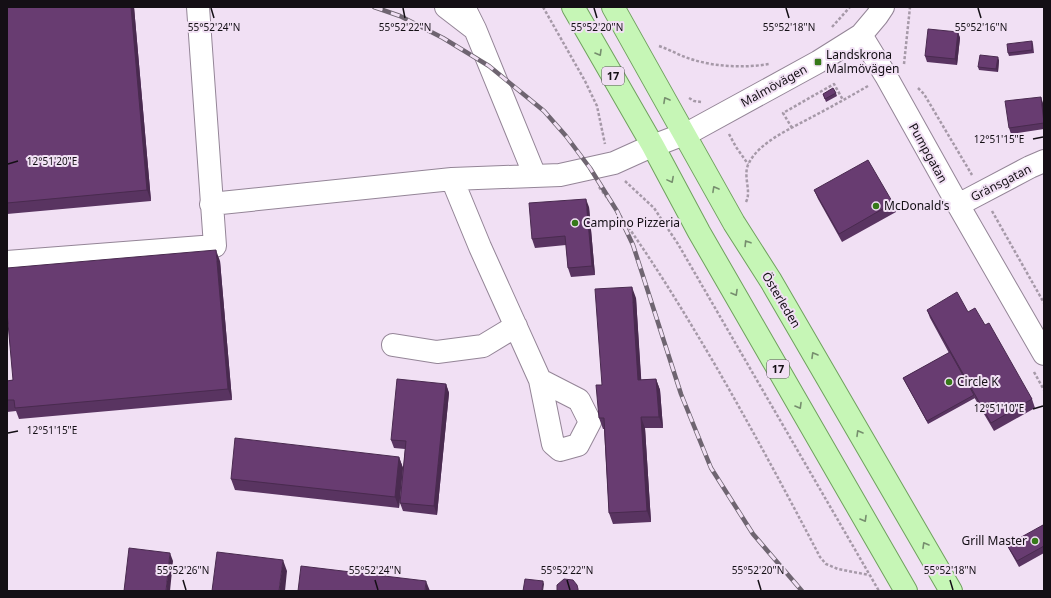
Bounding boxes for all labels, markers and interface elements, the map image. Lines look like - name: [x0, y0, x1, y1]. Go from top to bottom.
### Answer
- text: 55°52'24"N: [188, 20, 240, 34]
- text: 55°52'22"N: [379, 20, 431, 34]
- text: 55°52'20"N: [571, 20, 623, 34]
- text: 55°52'18"N: [763, 20, 815, 34]
- text: 55°52'16"N: [955, 20, 1007, 34]
- place label: Landskrona Malmövägen: [826, 46, 899, 77]
- one-way arrow: [595, 49, 602, 56]
- marker: Landskrona Malmövägen: [813, 57, 823, 67]
- street label: Malmövägen: [738, 60, 810, 111]
- road number: 17: [602, 67, 624, 85]
- one-way arrow: [663, 97, 670, 104]
- street label: Pumpgatan: [905, 120, 952, 186]
- text: 12°51'15"E: [974, 132, 1024, 146]
- text: 12°51'20"E: [27, 154, 77, 168]
- street label: Gränsgatan: [968, 160, 1034, 205]
- one-way arrow: [666, 176, 674, 183]
- one-way arrow: [713, 186, 720, 193]
- place label: McDonald's: [884, 197, 950, 214]
- marker: McDonald's: [871, 201, 881, 211]
- place label: Campino Pizzeria: [583, 214, 680, 231]
- marker: Campino Pizzeria: [570, 218, 580, 228]
- one-way arrow: [744, 240, 751, 247]
- street label: Österleden: [758, 269, 805, 331]
- one-way arrow: [730, 289, 737, 296]
- one-way arrow: [811, 352, 818, 359]
- road number: 17: [767, 360, 789, 378]
- place label: Circle K: [957, 373, 999, 390]
- marker: Circle K: [944, 377, 954, 387]
- text: 12°51'10"E: [974, 401, 1024, 415]
- one-way arrow: [795, 402, 802, 409]
- text: 12°51'15"E: [27, 423, 77, 437]
- one-way arrow: [856, 430, 864, 437]
- one-way arrow: [860, 515, 867, 522]
- place label: Grill Master: [961, 532, 1027, 549]
- marker: Grill Master: [1030, 536, 1040, 546]
- one-way arrow: [922, 542, 929, 549]
- text: 55°52'26"N: [157, 563, 209, 577]
- text: 55°52'24"N: [349, 563, 401, 577]
- text: 55°52'22"N: [541, 563, 593, 577]
- text: 55°52'20"N: [732, 563, 784, 577]
- text: 55°52'18"N: [924, 563, 976, 577]

